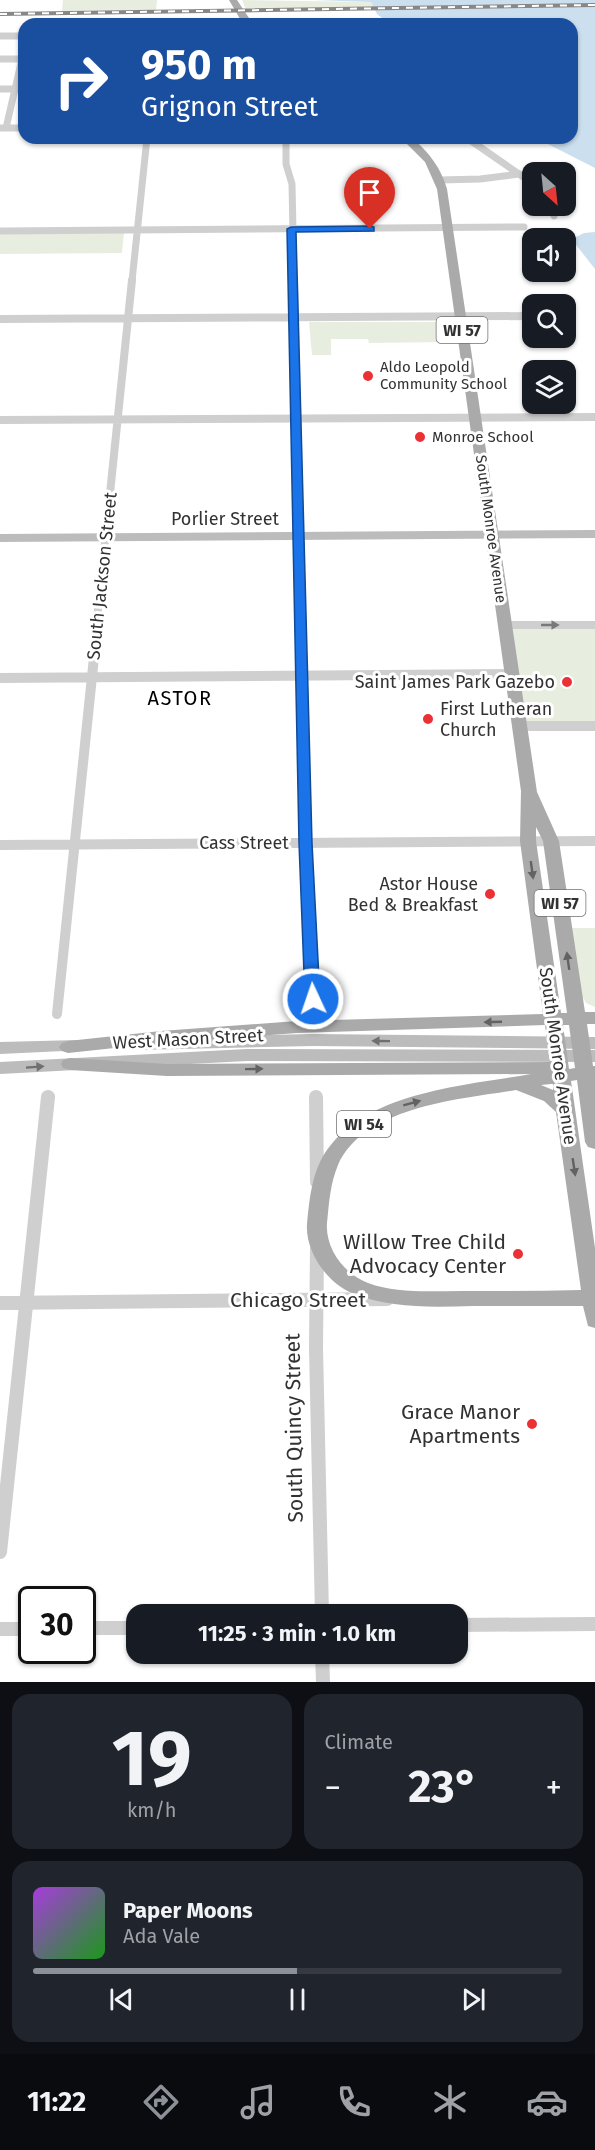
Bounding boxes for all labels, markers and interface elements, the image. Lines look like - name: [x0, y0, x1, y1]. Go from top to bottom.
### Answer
- text: 950 m: [141, 40, 257, 90]
- icon: right: [42, 42, 120, 120]
- text: Grignon Street: [141, 91, 318, 123]
- north arrow: [522, 162, 576, 216]
- map controls: [522, 162, 576, 414]
- pin: [344, 167, 395, 229]
- icon: arrive: [353, 176, 386, 209]
- button: sound: [522, 228, 576, 282]
- button: search: [522, 294, 576, 348]
- road number: WI 57: [436, 317, 488, 343]
- place label: Aldo Leopold Community School: [380, 358, 508, 393]
- button: layers: [522, 360, 576, 414]
- marker: Aldo Leopold Community School: [361, 369, 375, 383]
- place label: Monroe School: [432, 428, 534, 446]
- marker: Monroe School: [413, 430, 427, 444]
- street label: South Monroe Avenue: [472, 454, 510, 604]
- street label: South Jackson Street: [82, 490, 122, 661]
- street label: Porlier Street: [171, 508, 280, 530]
- one-way arrow: [540, 620, 559, 630]
- place label: Saint James Park Gazebo: [355, 671, 555, 693]
- marker: Saint James Park Gazebo: [560, 675, 574, 689]
- district label: ASTOR: [148, 686, 213, 710]
- place label: First Lutheran Church: [440, 698, 552, 741]
- marker: First Lutheran Church: [421, 712, 435, 726]
- street label: Cass Street: [199, 832, 289, 854]
- one-way arrow: [527, 861, 536, 880]
- place label: Astor House Bed & Breakfast: [348, 873, 478, 916]
- marker: Astor House Bed & Breakfast: [483, 887, 497, 901]
- road number: WI 57: [534, 890, 586, 916]
- one-way arrow: [564, 952, 573, 971]
- street label: South Monroe Avenue: [535, 966, 581, 1146]
- position arrow: [281, 967, 345, 1031]
- one-way arrow: [484, 1018, 503, 1027]
- street label: West Mason Street: [112, 1024, 264, 1054]
- one-way arrow: [372, 1036, 391, 1046]
- one-way arrow: [25, 1062, 44, 1071]
- one-way arrow: [244, 1064, 263, 1074]
- one-way arrow: [403, 1098, 421, 1107]
- road number: WI 54: [337, 1111, 391, 1137]
- one-way arrow: [570, 1158, 579, 1177]
- place label: Willow Tree Child Advocacy Center: [343, 1229, 506, 1279]
- marker: Willow Tree Child Advocacy Center: [511, 1247, 525, 1261]
- street label: Chicago Street: [230, 1287, 367, 1313]
- street label: South Quincy Street: [279, 1333, 309, 1523]
- place label: Grace Manor Apartments: [401, 1399, 520, 1449]
- marker: Grace Manor Apartments: [525, 1417, 539, 1431]
- speed limit sign: 30: [18, 1586, 96, 1664]
- text: 11:25 · 3 min · 1.0 km: [198, 1620, 396, 1647]
- text: 19: [112, 1712, 192, 1806]
- text: Climate: [325, 1730, 393, 1754]
- text: 23°: [408, 1760, 478, 1814]
- text: −: [325, 1768, 341, 1808]
- text: +: [546, 1768, 562, 1808]
- text: km/h: [127, 1798, 177, 1822]
- text: Paper Moons: [123, 1897, 253, 1924]
- text: Ada Vale: [123, 1924, 200, 1948]
- icon: previous: [105, 1983, 138, 2016]
- icon: pause: [281, 1983, 314, 2016]
- icon: next: [457, 1983, 490, 2016]
- icon: directions: [140, 2081, 182, 2123]
- icon: music: [237, 2081, 279, 2123]
- icon: phone: [333, 2081, 375, 2123]
- icon: climate: [429, 2081, 471, 2123]
- icon: car: [526, 2081, 568, 2123]
- text: 11:22: [27, 2086, 86, 2118]

